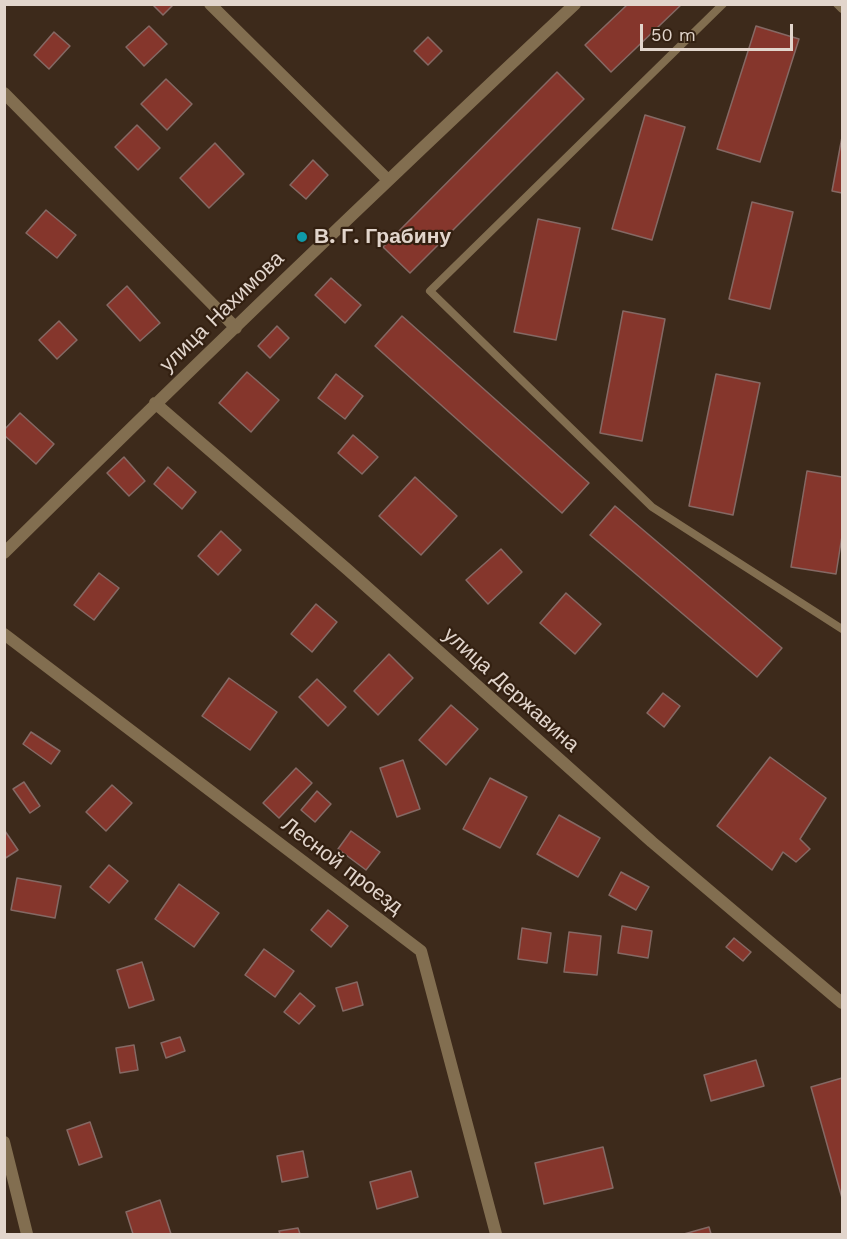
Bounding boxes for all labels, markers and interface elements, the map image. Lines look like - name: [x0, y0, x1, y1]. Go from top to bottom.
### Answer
- scale bar: [643, 12, 796, 50]
- text: 50 m: [651, 24, 696, 45]
- place label: В. Г. Грабину: [314, 224, 451, 250]
- marker: В. Г. Грабину: [295, 230, 309, 244]
- street label: улица Нахимова: [155, 246, 289, 378]
- street label: улица Державина: [438, 622, 584, 758]
- street label: Лесной проезд: [276, 812, 408, 920]

